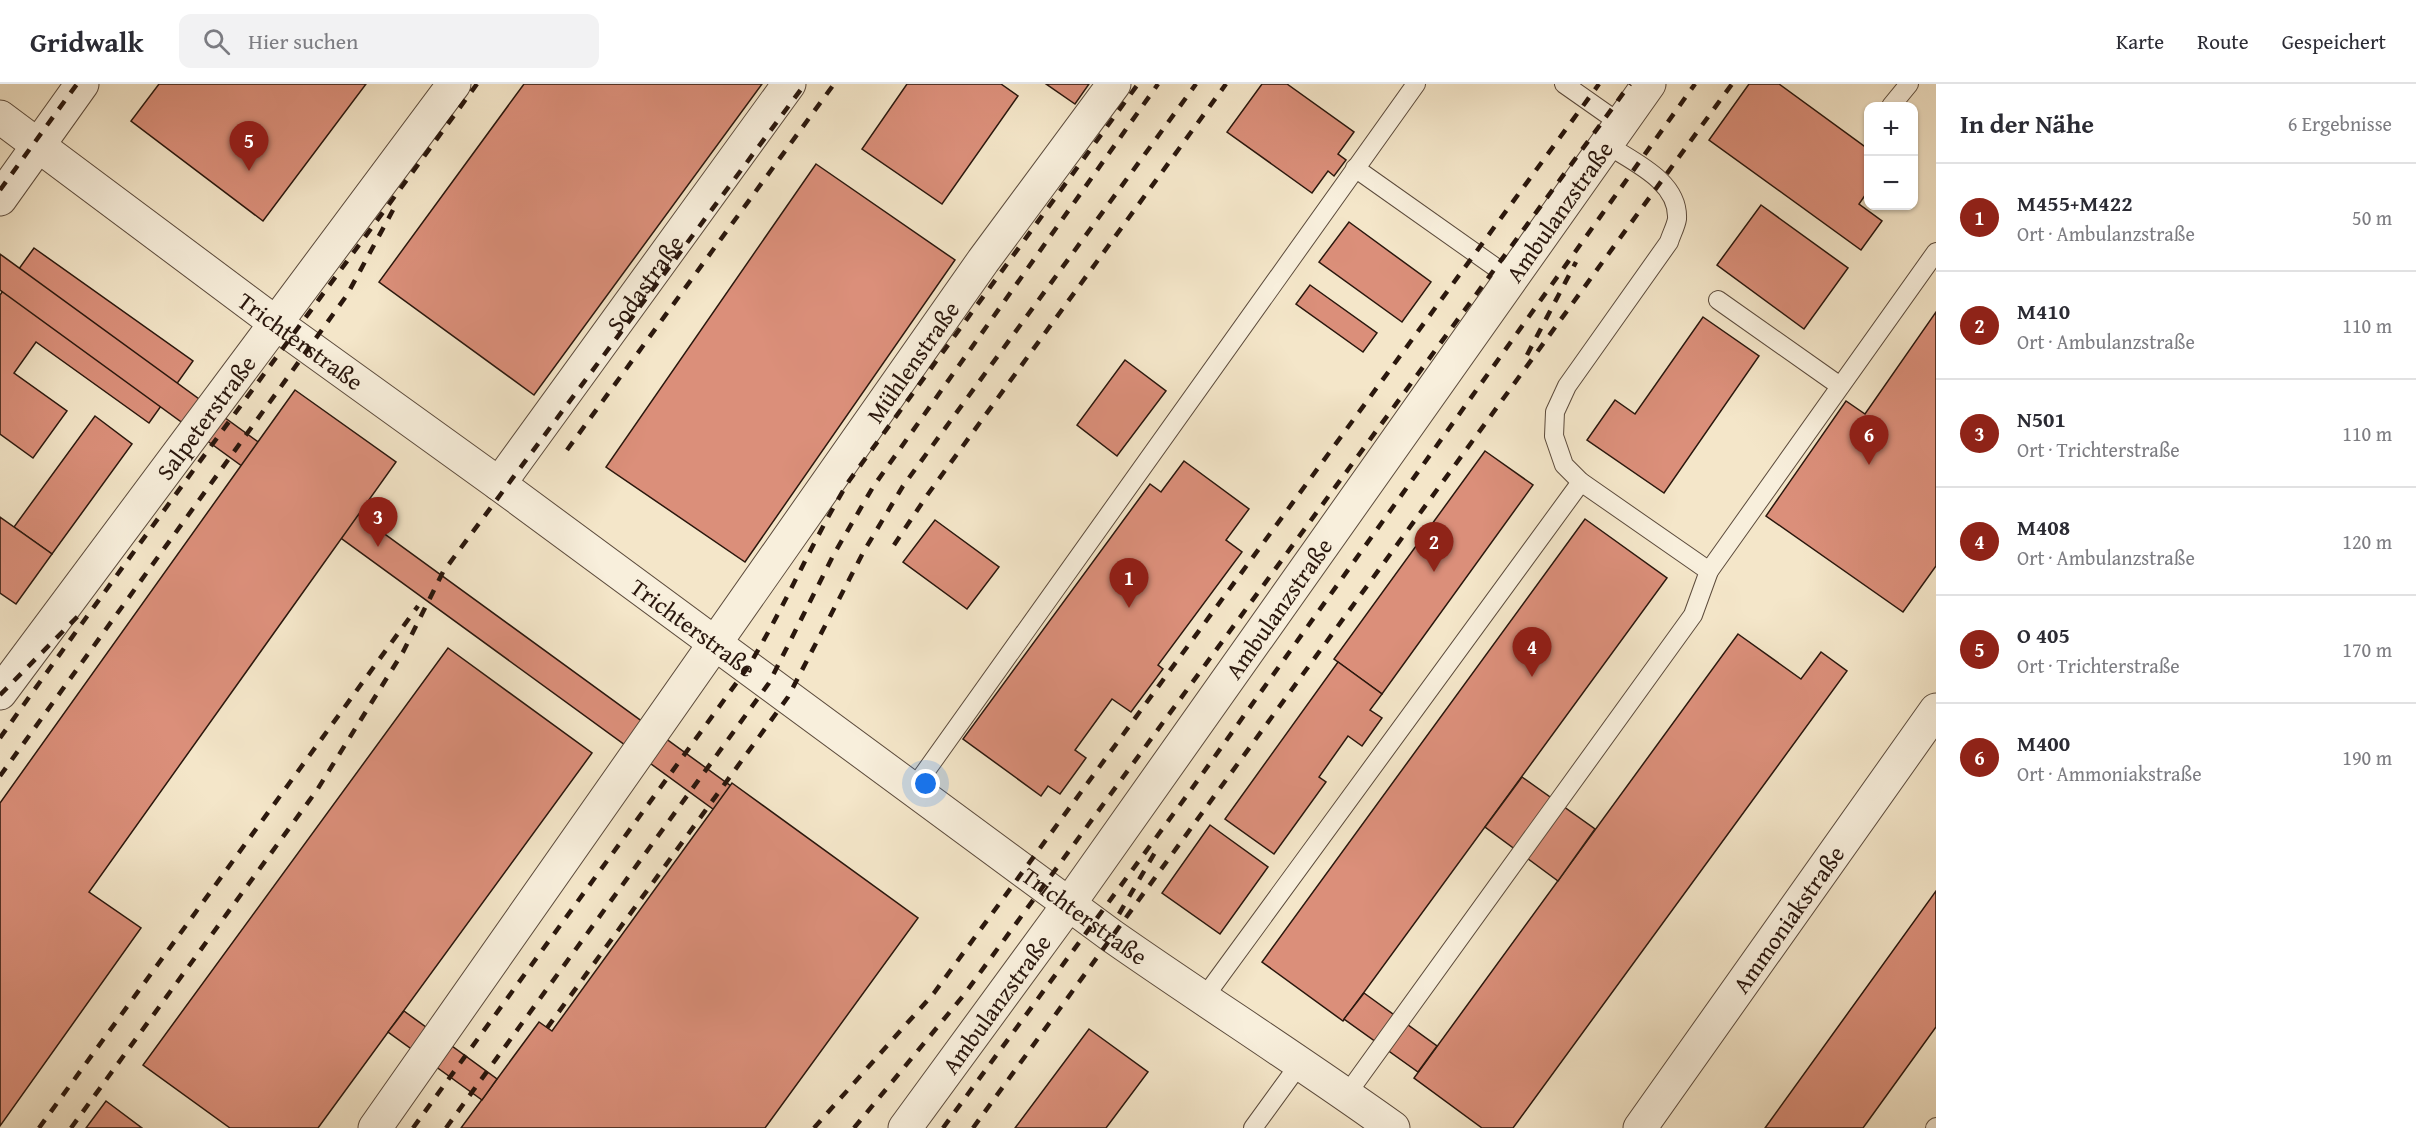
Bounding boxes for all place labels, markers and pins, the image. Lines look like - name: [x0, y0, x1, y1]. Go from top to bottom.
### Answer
- pin: 5: [230, 122, 268, 171]
- pin: 6: [1850, 416, 1888, 465]
- pin: 3: [358, 498, 398, 547]
- pin: 2: [1414, 522, 1454, 572]
- pin: 1: [1110, 558, 1148, 608]
- pin: 4: [1512, 628, 1552, 677]

